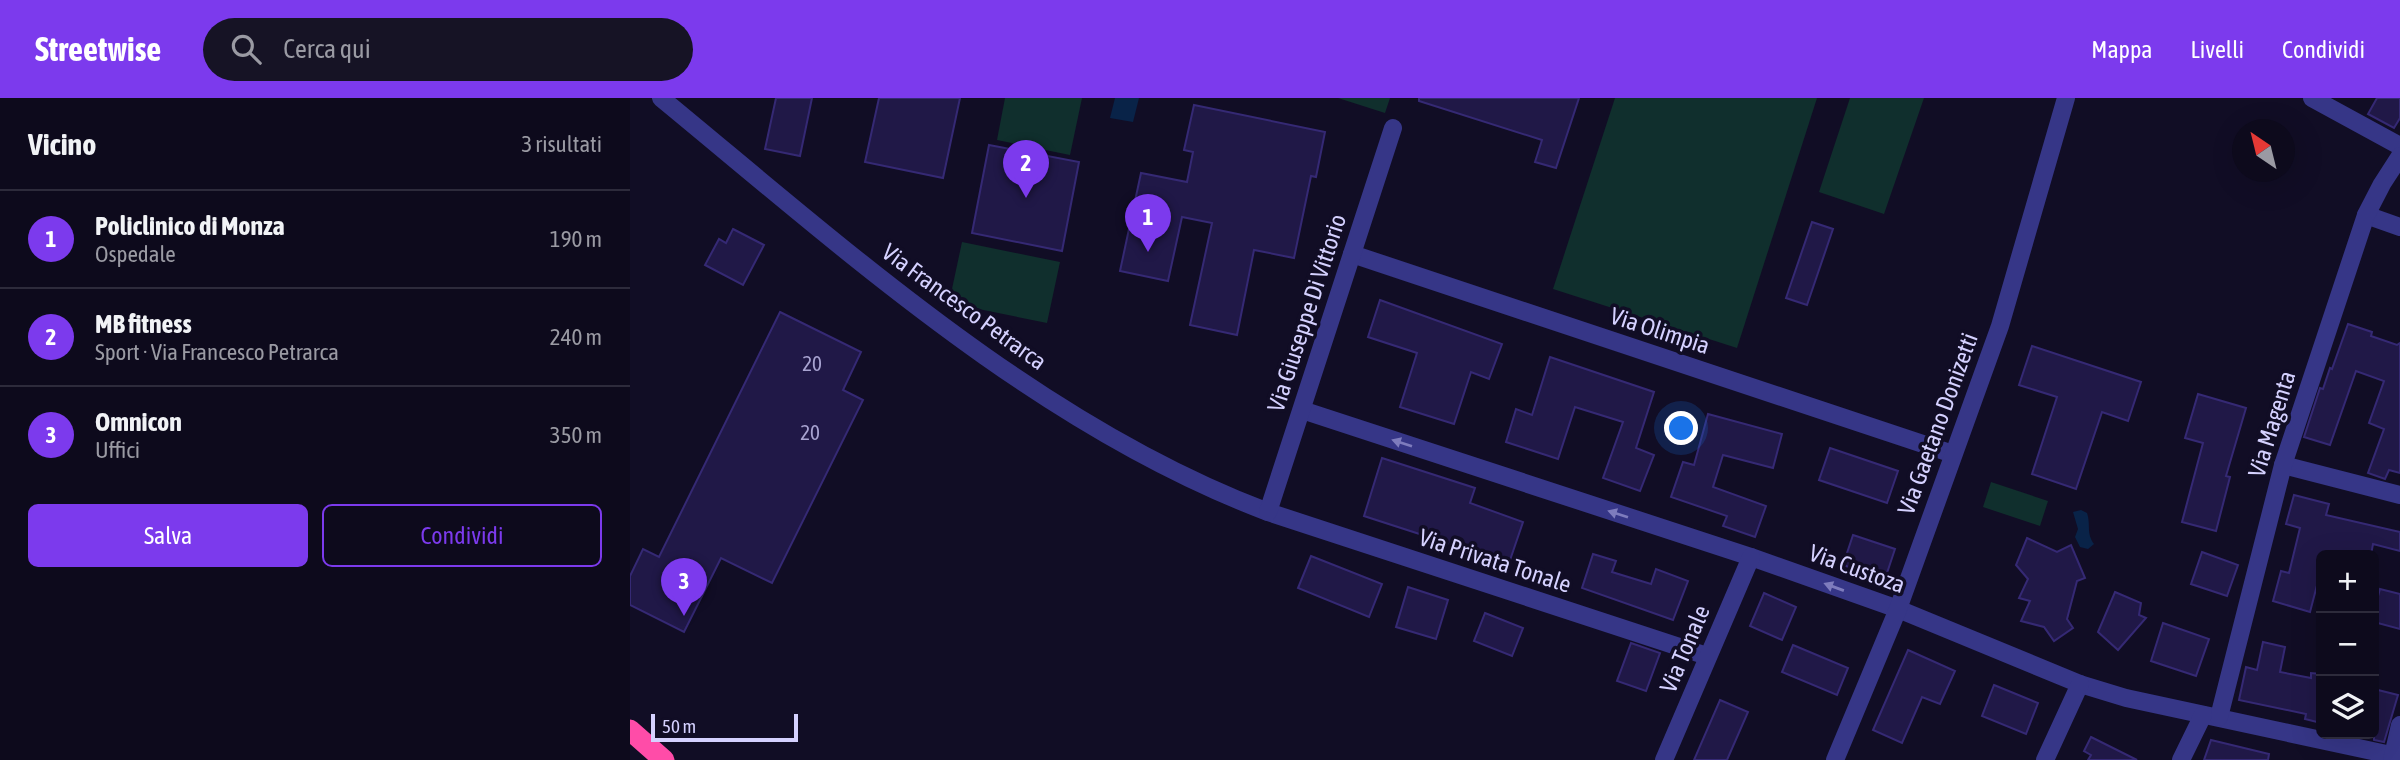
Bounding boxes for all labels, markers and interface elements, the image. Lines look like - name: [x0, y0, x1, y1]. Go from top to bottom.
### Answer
- search box: [203, 18, 693, 81]
- text: Streetwise: [35, 30, 161, 68]
- icon: search: [227, 30, 265, 68]
- text: Cerca qui: [283, 34, 371, 64]
- text: Mappa: [2091, 36, 2152, 63]
- text: Livelli: [2190, 36, 2244, 63]
- text: Condividi: [2282, 36, 2365, 63]
- north arrow: [2232, 119, 2295, 182]
- text: Vicino: [28, 127, 96, 161]
- text: 3 risultati: [521, 131, 602, 157]
- pin: 2: [1003, 140, 1049, 198]
- pin: 1: [1125, 194, 1171, 252]
- text: Policlinico di Monza: [95, 211, 285, 241]
- street label: Via Giuseppe Di Vittorio: [1262, 211, 1351, 415]
- text: 1: [46, 226, 56, 252]
- text: 190 m: [550, 226, 602, 252]
- street label: Via Francesco Petrarca: [877, 238, 1052, 375]
- text: Ospedale: [95, 241, 176, 267]
- street label: Via Olimpia: [1607, 302, 1713, 359]
- text: MB fitness: [95, 309, 192, 339]
- text: 2: [46, 324, 56, 350]
- text: 240 m: [550, 324, 602, 350]
- street label: Via Gaetano Donizetti: [1892, 329, 1983, 518]
- text: Sport · Via Francesco Petrarca: [95, 339, 339, 365]
- house number: 20: [802, 351, 822, 375]
- street label: Via Magenta: [2243, 368, 2300, 480]
- text: Omnicon: [95, 407, 182, 437]
- your location: [1664, 411, 1698, 445]
- house number: 20: [800, 420, 820, 444]
- text: 3: [46, 422, 56, 448]
- text: 350 m: [550, 422, 602, 448]
- text: Uffici: [95, 437, 140, 463]
- one-way arrow: [1392, 437, 1413, 447]
- button: Salva: [28, 504, 308, 567]
- button: Condividi: [322, 504, 602, 567]
- one-way arrow: [1608, 508, 1629, 518]
- street label: Via Privata Tonale: [1416, 523, 1575, 598]
- street label: Via Custoza: [1806, 539, 1909, 598]
- map controls: [2316, 550, 2379, 739]
- button: +: [2316, 550, 2379, 613]
- pin: 3: [661, 558, 707, 616]
- one-way arrow: [1823, 581, 1844, 592]
- street label: Via Tonale: [1654, 601, 1715, 696]
- button: −: [2316, 613, 2379, 676]
- button: layers: [2316, 676, 2379, 739]
- scale bar: [651, 711, 798, 743]
- text: 50 m: [662, 715, 696, 737]

